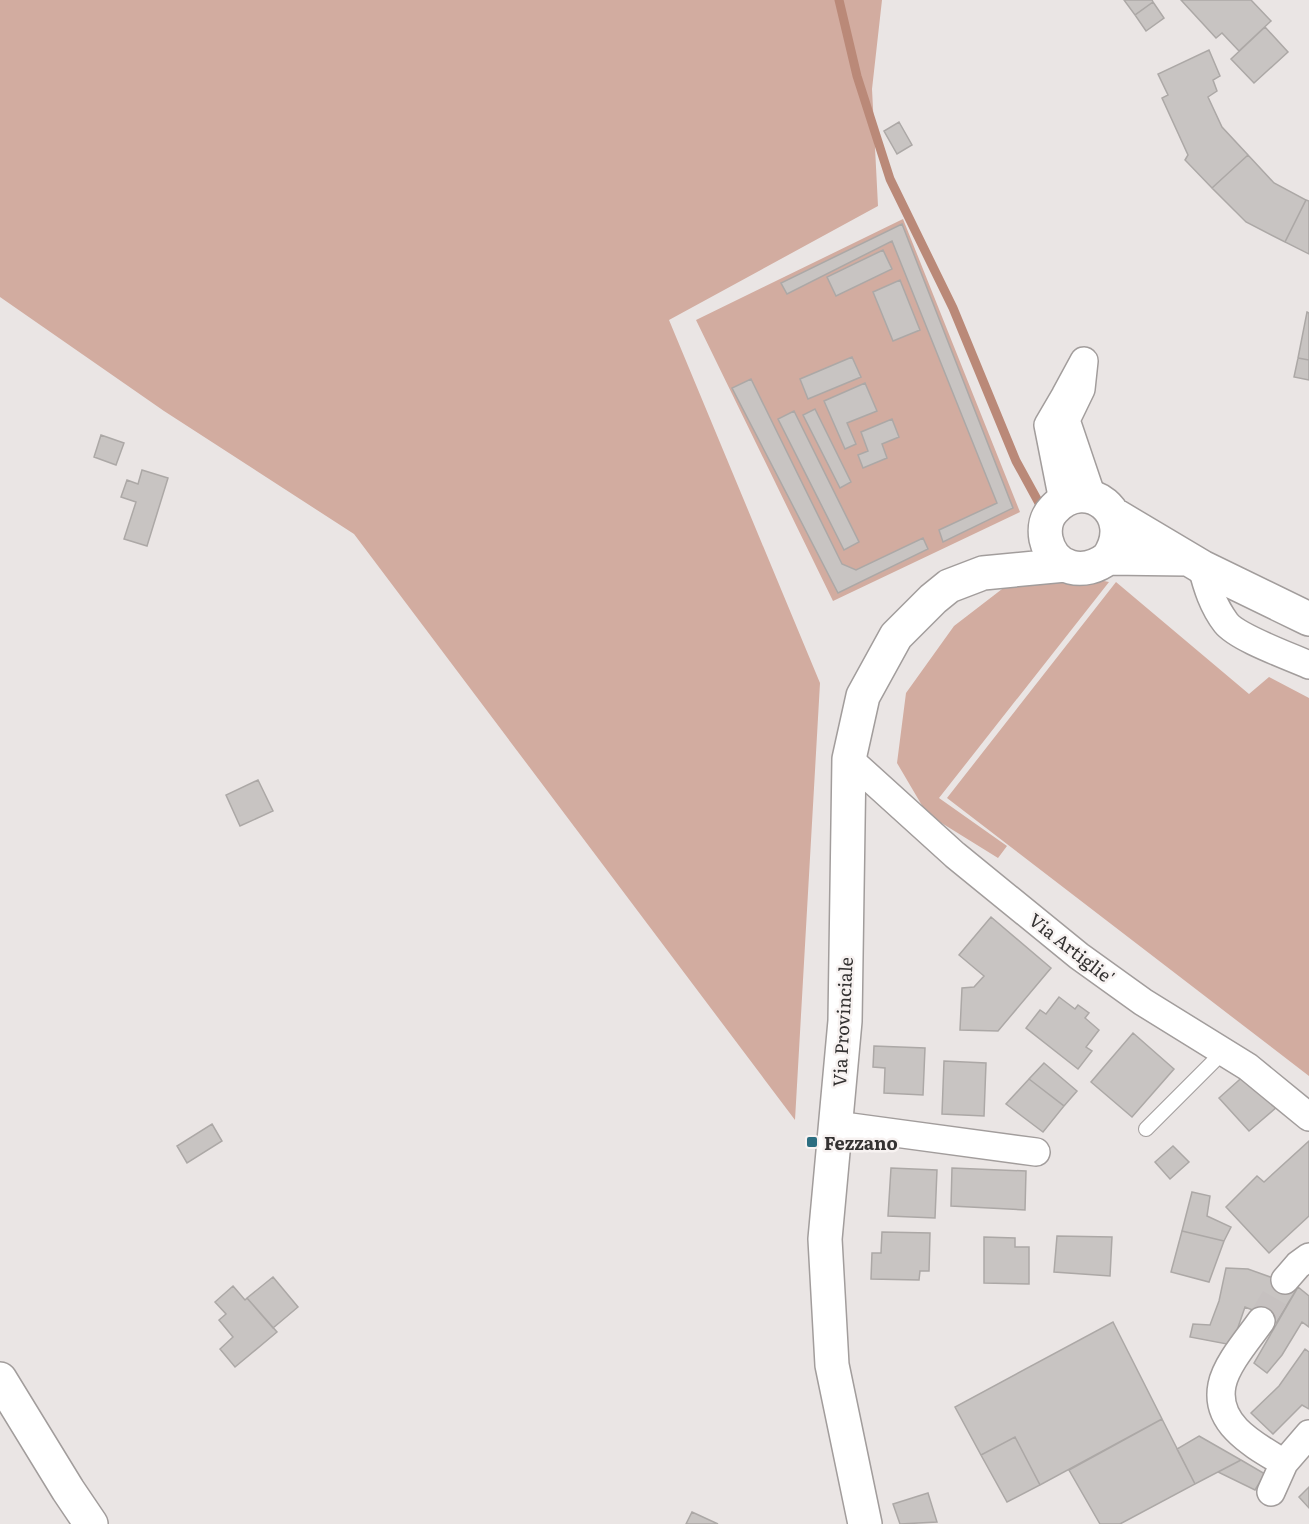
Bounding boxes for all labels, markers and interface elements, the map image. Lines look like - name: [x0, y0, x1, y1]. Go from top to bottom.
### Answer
- street label: Via Artiglie': [1024, 906, 1120, 990]
- street label: Via Provinciale: [825, 956, 859, 1088]
- place label: Fezzano: [824, 1129, 898, 1156]
- marker: Fezzano: [805, 1135, 819, 1149]

